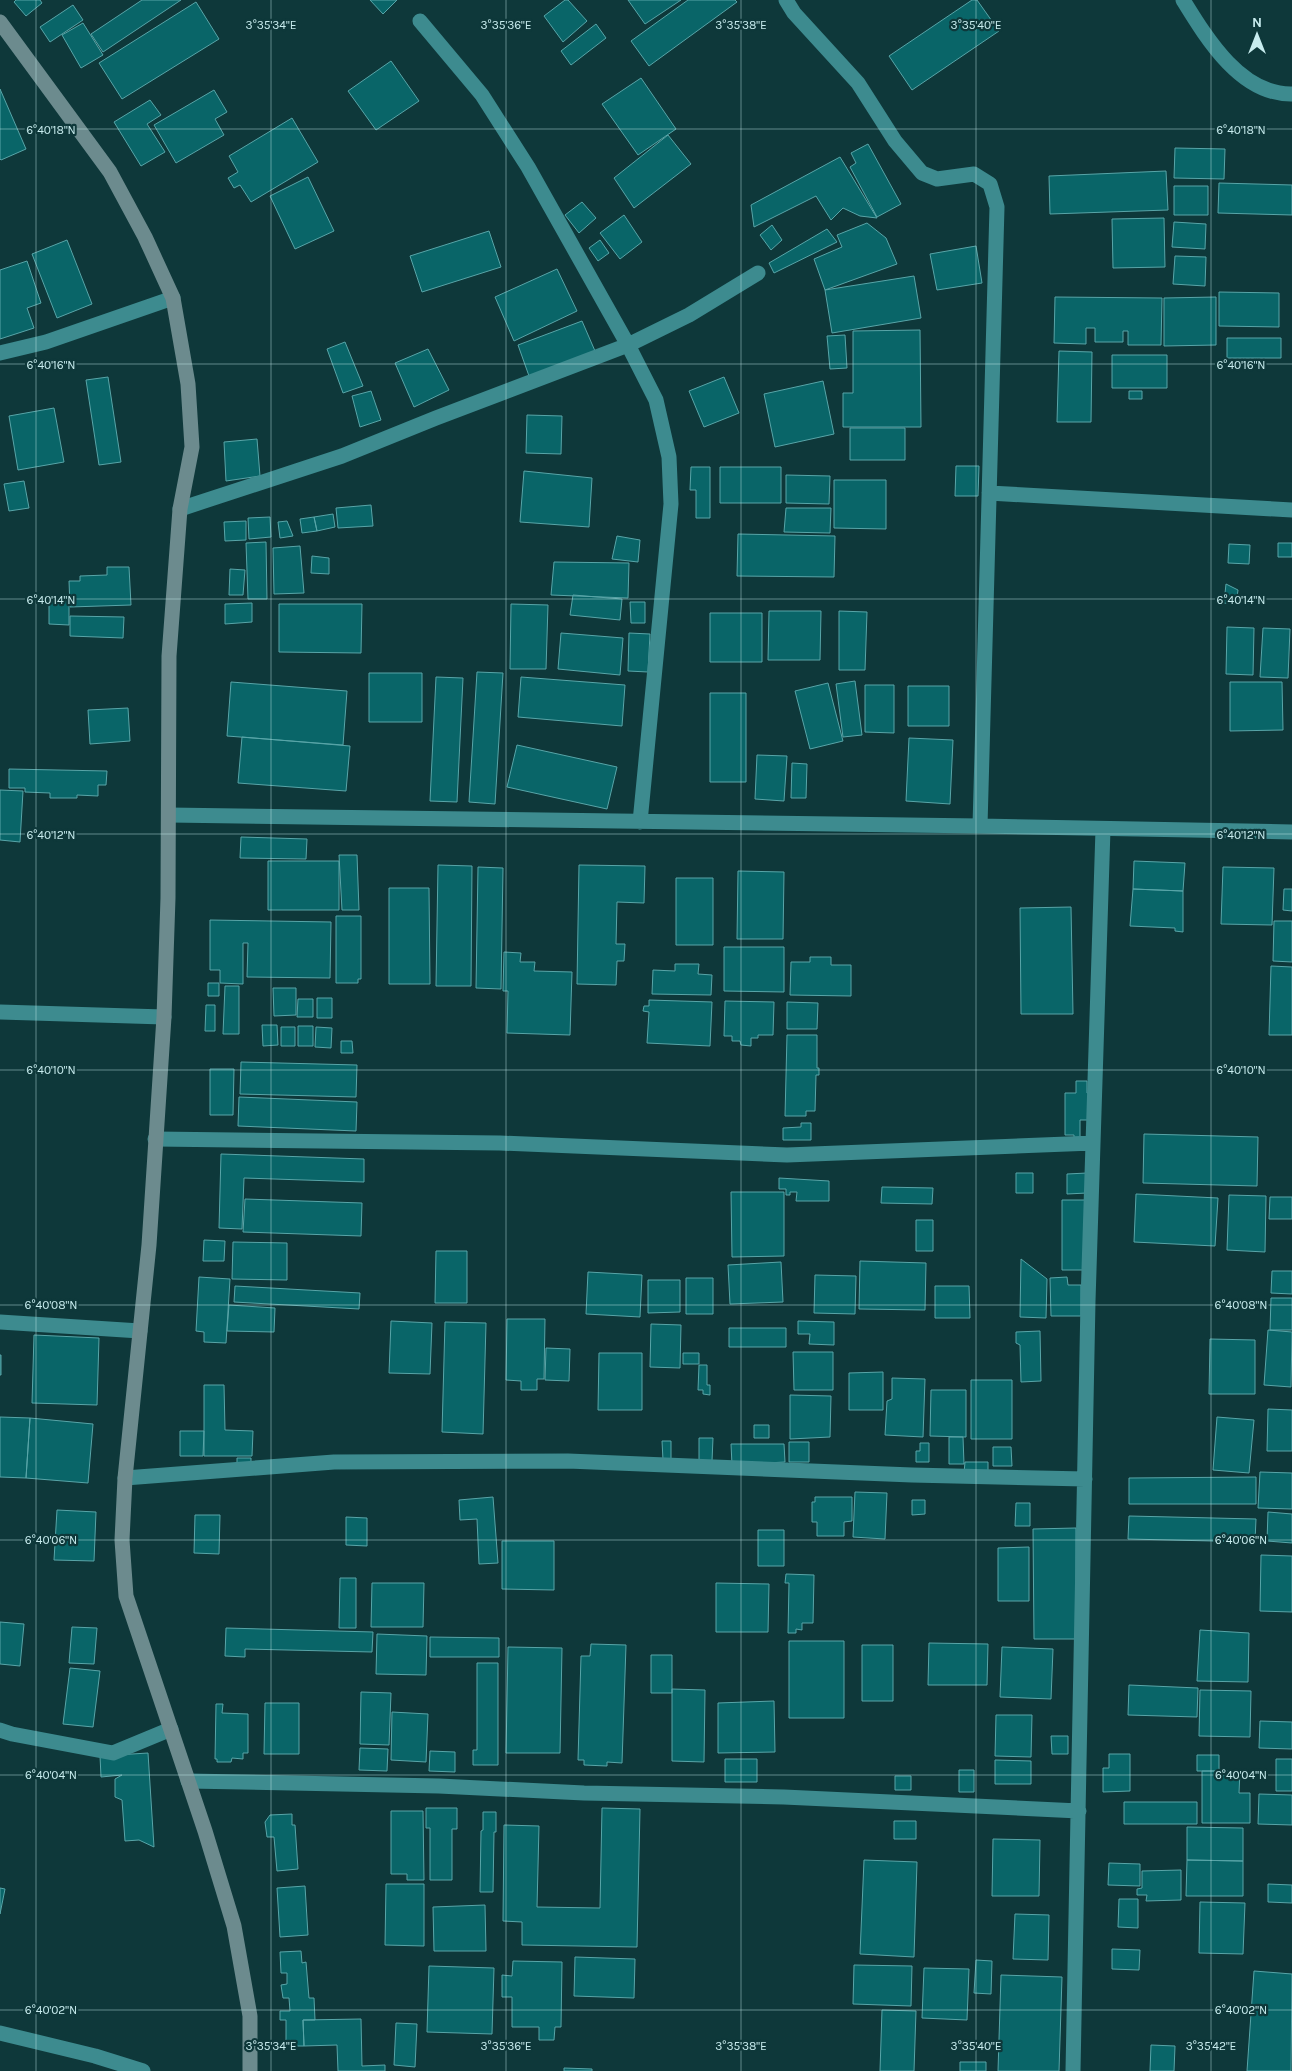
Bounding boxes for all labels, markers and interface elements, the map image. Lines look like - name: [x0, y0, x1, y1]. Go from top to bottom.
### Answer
- north arrow: [1232, 10, 1282, 60]
- text: N: [1252, 14, 1262, 31]
- text: 3°35'34"E: [246, 18, 296, 32]
- text: 3°35'36"E: [480, 18, 532, 32]
- text: 3°35'38"E: [715, 18, 767, 32]
- text: 3°35'40"E: [951, 18, 1001, 32]
- text: 6°40'18"N: [26, 123, 76, 137]
- text: 6°40'18"N: [1216, 123, 1266, 137]
- text: 6°40'16"N: [26, 358, 76, 372]
- text: 6°40'16"N: [1216, 358, 1266, 372]
- text: 6°40'14"N: [27, 593, 75, 607]
- text: 6°40'14"N: [1217, 593, 1265, 607]
- text: 6°40'12"N: [26, 828, 76, 842]
- text: 6°40'12"N: [1216, 828, 1266, 842]
- text: 6°40'10"N: [26, 1063, 76, 1077]
- text: 6°40'10"N: [1216, 1063, 1266, 1077]
- text: 6°40'08"N: [25, 1298, 77, 1312]
- text: 6°40'08"N: [1215, 1298, 1267, 1312]
- text: 6°40'06"N: [25, 1533, 77, 1547]
- text: 6°40'06"N: [1215, 1533, 1267, 1547]
- text: 6°40'04"N: [25, 1768, 77, 1782]
- text: 6°40'04"N: [1215, 1768, 1267, 1782]
- text: 6°40'02"N: [25, 2003, 77, 2017]
- text: 6°40'02"N: [1215, 2003, 1267, 2017]
- text: 3°35'34"E: [246, 2039, 296, 2053]
- text: 3°35'36"E: [480, 2039, 532, 2053]
- text: 3°35'38"E: [715, 2039, 767, 2053]
- text: 3°35'40"E: [951, 2039, 1001, 2053]
- text: 3°35'42"E: [1186, 2039, 1236, 2053]

